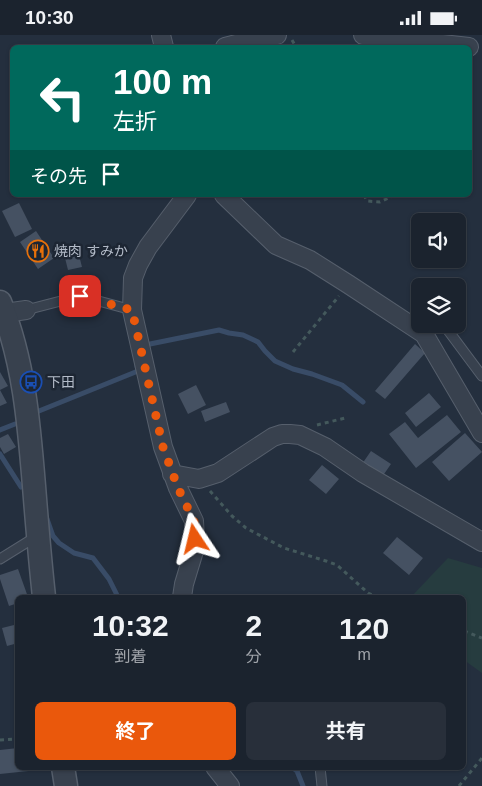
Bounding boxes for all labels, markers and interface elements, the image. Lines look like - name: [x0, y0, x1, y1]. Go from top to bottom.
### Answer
- text: 10:30: [25, 7, 74, 28]
- text: 100 m: [113, 62, 212, 101]
- icon: left: [30, 65, 95, 130]
- text: 左折: [113, 109, 157, 134]
- icon: arrive: [97, 160, 125, 188]
- text: その先: [30, 166, 87, 187]
- map controls: [411, 213, 466, 333]
- button: sound: [411, 213, 466, 268]
- restaurant icon: 焼肉 すみか: [26, 239, 50, 263]
- place label: 焼肉 すみか: [54, 243, 128, 259]
- pin: [59, 275, 101, 317]
- button: layers: [411, 278, 466, 333]
- icon: arrive: [66, 282, 94, 310]
- bus stop icon: 下田: [19, 370, 43, 394]
- place label: 下田: [47, 374, 75, 390]
- position arrow: [168, 512, 220, 564]
- text: 10:32: [92, 609, 169, 642]
- text: 2: [245, 609, 262, 642]
- text: 120: [339, 612, 389, 645]
- text: m: [357, 646, 371, 663]
- text: 到着: [114, 648, 146, 665]
- text: 分: [246, 648, 262, 665]
- button: 終了: [35, 702, 236, 760]
- button: 共有: [246, 702, 446, 760]

